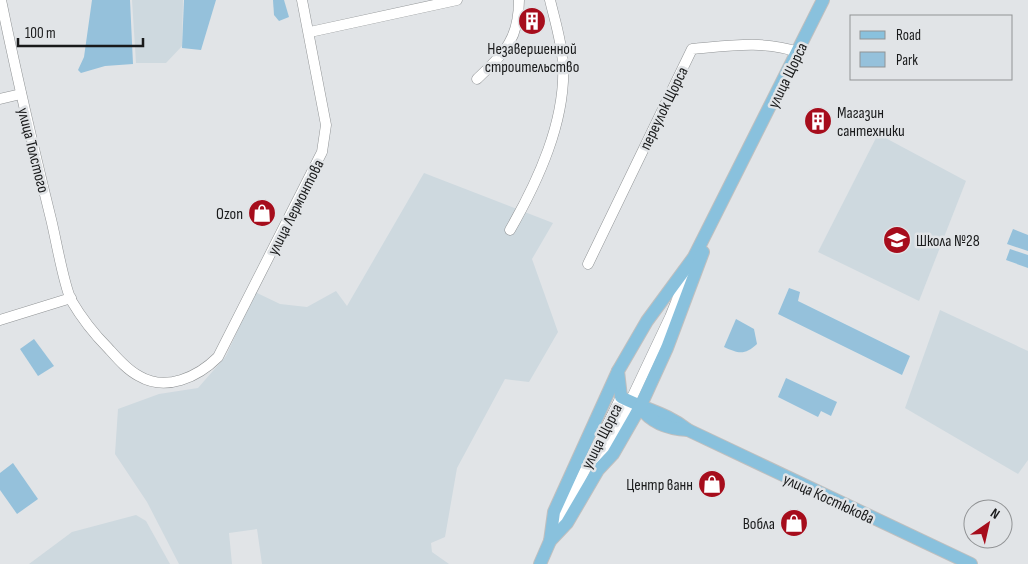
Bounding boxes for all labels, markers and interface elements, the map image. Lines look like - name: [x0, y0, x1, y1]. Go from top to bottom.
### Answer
- building icon: Незавершенной строительство: [517, 6, 547, 36]
- scale bar: [18, 15, 142, 47]
- legend: [850, 15, 1013, 80]
- text: 100 m: [25, 24, 56, 43]
- text: Road: [896, 26, 921, 45]
- place label: Незавершенной строительство: [485, 40, 579, 77]
- street label: улица Щорса: [764, 40, 812, 111]
- text: Park: [896, 51, 918, 70]
- street label: переулок Щорса: [636, 64, 693, 153]
- place label: Магазин сантехники: [837, 104, 905, 141]
- street label: улица Толстого: [13, 106, 52, 195]
- building icon: Магазин сантехники: [803, 106, 833, 136]
- street label: улица Лермонтова: [264, 157, 329, 259]
- shop icon: Ozon: [247, 198, 277, 228]
- place label: Ozon: [216, 205, 243, 224]
- school or university icon: Школа №28: [882, 225, 912, 255]
- place label: Школа №28: [916, 232, 980, 251]
- street label: улица Щорса: [578, 401, 627, 472]
- shop icon: Центр ванн: [697, 469, 727, 499]
- street label: улица Костюкова: [780, 470, 877, 529]
- place label: Центр ванн: [626, 476, 693, 495]
- north arrow: [963, 499, 1013, 549]
- text: N: [987, 504, 1003, 523]
- shop icon: Вобла: [779, 508, 809, 538]
- place label: Вобла: [743, 515, 775, 534]

